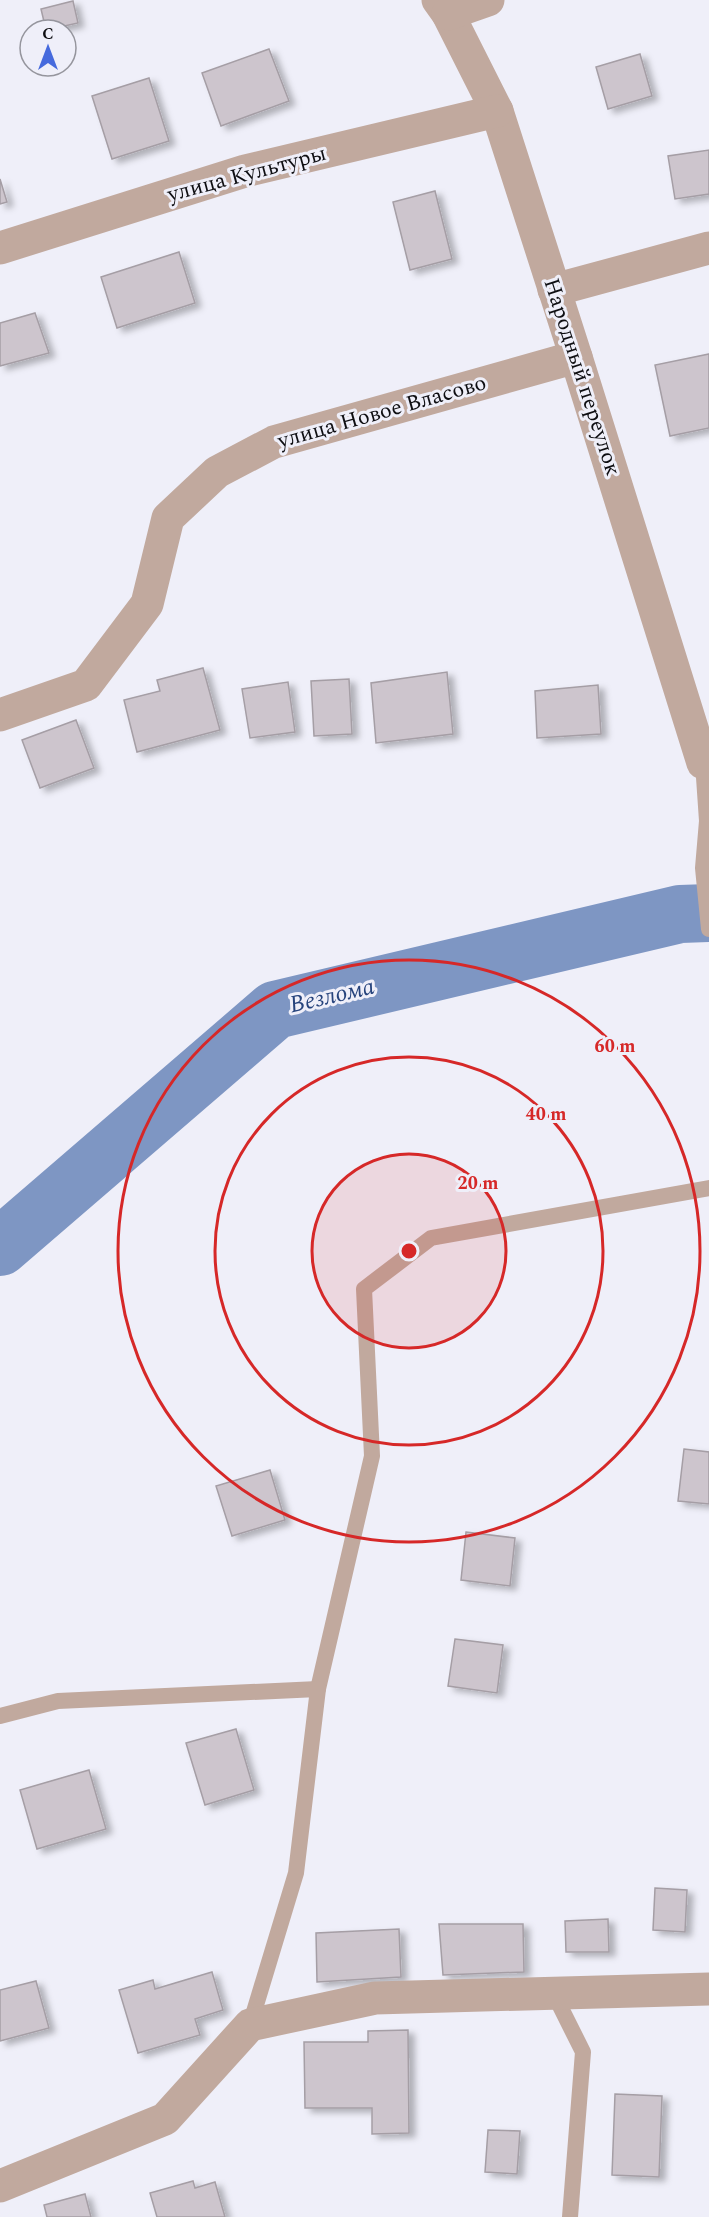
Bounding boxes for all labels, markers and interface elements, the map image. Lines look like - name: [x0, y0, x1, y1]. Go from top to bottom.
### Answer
- north arrow: [18, 18, 78, 78]
- text: С: [42, 22, 54, 46]
- street label: улица Культуры: [163, 137, 330, 211]
- street label: Народный переулок: [534, 274, 630, 480]
- street label: улица Новое Власово: [273, 366, 490, 458]
- water label: Везлома: [286, 969, 378, 1023]
- text: 60 m: [595, 1033, 635, 1060]
- text: 40 m: [526, 1101, 566, 1128]
- text: 20 m: [458, 1170, 498, 1197]
- centre of rings: [399, 1241, 419, 1261]

